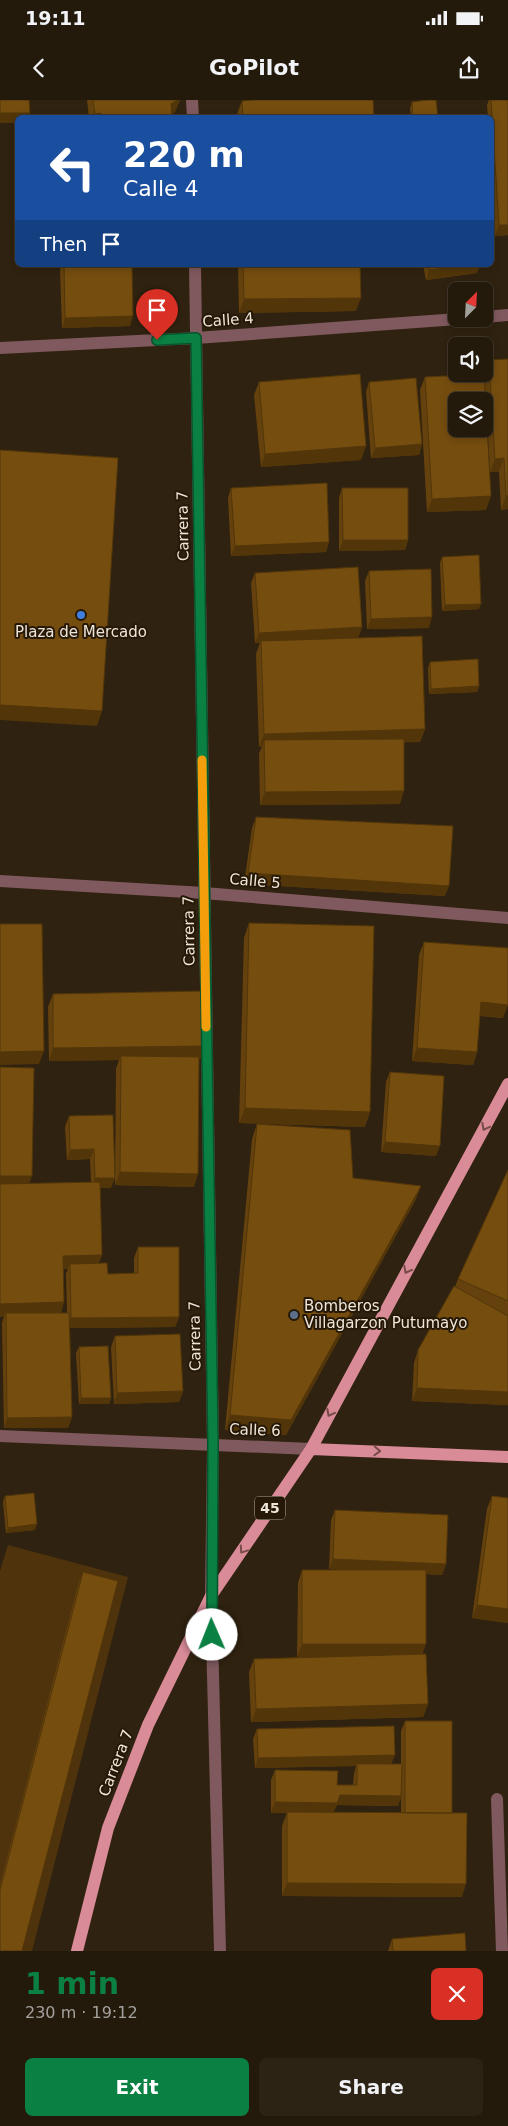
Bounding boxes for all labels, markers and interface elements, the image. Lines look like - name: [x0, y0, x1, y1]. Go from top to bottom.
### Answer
- text: 19:11: [25, 7, 85, 29]
- icon: back: [25, 54, 53, 82]
- icon: share: [455, 54, 483, 82]
- text: GoPilot: [209, 55, 299, 80]
- icon: left: [40, 135, 105, 200]
- text: 220 m: [123, 135, 245, 175]
- text: Calle 4: [123, 176, 199, 201]
- icon: arrive: [97, 230, 125, 258]
- text: Then: [40, 233, 87, 255]
- north arrow: [448, 282, 492, 328]
- map controls: [448, 282, 493, 437]
- pin: [136, 289, 178, 340]
- icon: arrive: [143, 296, 171, 324]
- street label: Calle 4: [202, 309, 254, 331]
- button: sound: [448, 337, 493, 382]
- button: layers: [448, 392, 493, 437]
- street label: Carrera 7: [173, 491, 193, 561]
- marker: Plaza de Mercado: [75, 609, 87, 621]
- place label: Plaza de Mercado: [15, 623, 147, 641]
- street label: Calle 5: [229, 870, 281, 892]
- street label: Carrera 7: [179, 896, 199, 966]
- one-way arrow: [481, 1122, 491, 1131]
- one-way arrow: [404, 1265, 414, 1274]
- place label: Bomberos Villagarzon Putumayo: [304, 1297, 467, 1332]
- street label: Carrera 7: [185, 1301, 205, 1371]
- marker: Bomberos Villagarzon Putumayo: [288, 1309, 300, 1321]
- one-way arrow: [326, 1407, 336, 1416]
- street label: Calle 6: [229, 1420, 281, 1440]
- one-way arrow: [373, 1446, 381, 1457]
- road number: 45: [255, 1496, 285, 1520]
- one-way arrow: [240, 1544, 249, 1553]
- position arrow: [185, 1608, 237, 1660]
- street label: Carrera 7: [95, 1727, 137, 1799]
- text: 1 min: [25, 1966, 119, 2001]
- button: close: [431, 1968, 483, 2020]
- text: 230 m · 19:12: [25, 2003, 138, 2022]
- button: Exit: [25, 2058, 249, 2116]
- button: Share: [259, 2058, 483, 2116]

